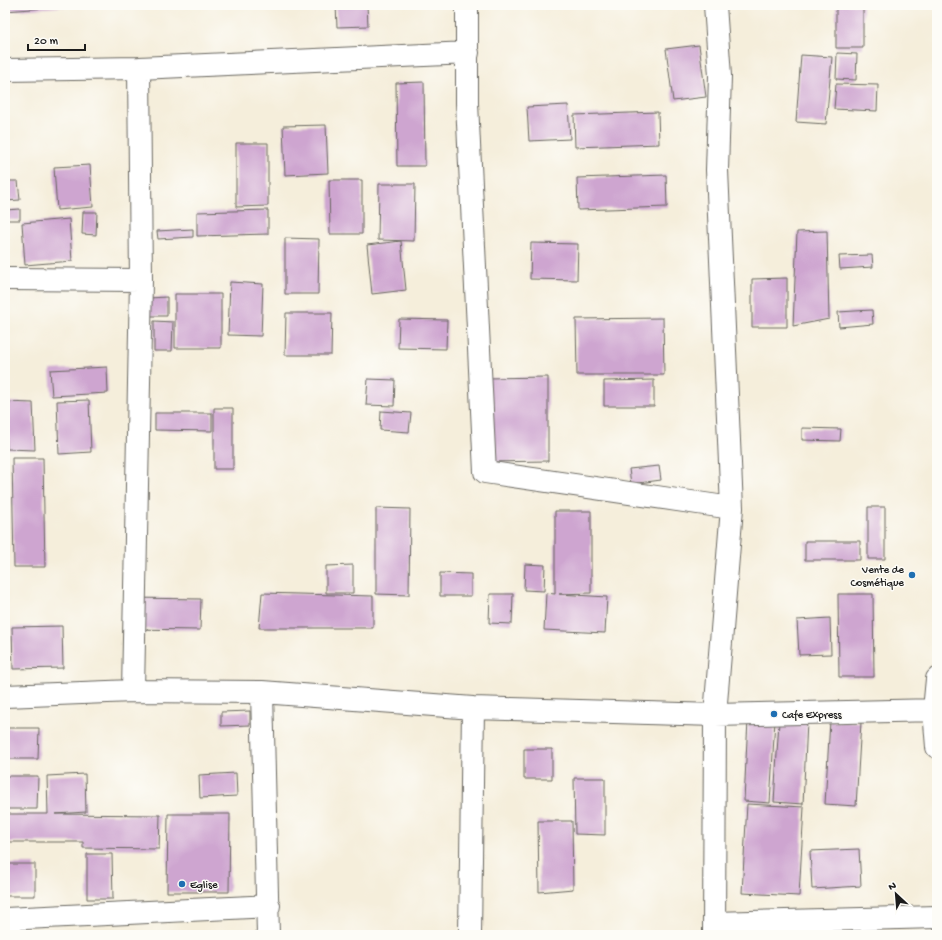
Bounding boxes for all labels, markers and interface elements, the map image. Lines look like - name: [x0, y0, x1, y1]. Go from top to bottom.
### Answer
- scale bar: [28, 26, 85, 52]
- text: 20 m: [34, 35, 59, 49]
- place label: Vente de Cosmétique: [850, 565, 904, 590]
- marker: Vente de Cosmétique: [907, 570, 917, 580]
- marker: Cafe Express: [769, 709, 779, 719]
- place label: Cafe Express: [782, 709, 842, 722]
- north arrow: [876, 874, 916, 914]
- marker: Eglise: [177, 879, 187, 889]
- place label: Eglise: [190, 880, 218, 892]
- text: N: [887, 880, 898, 894]

